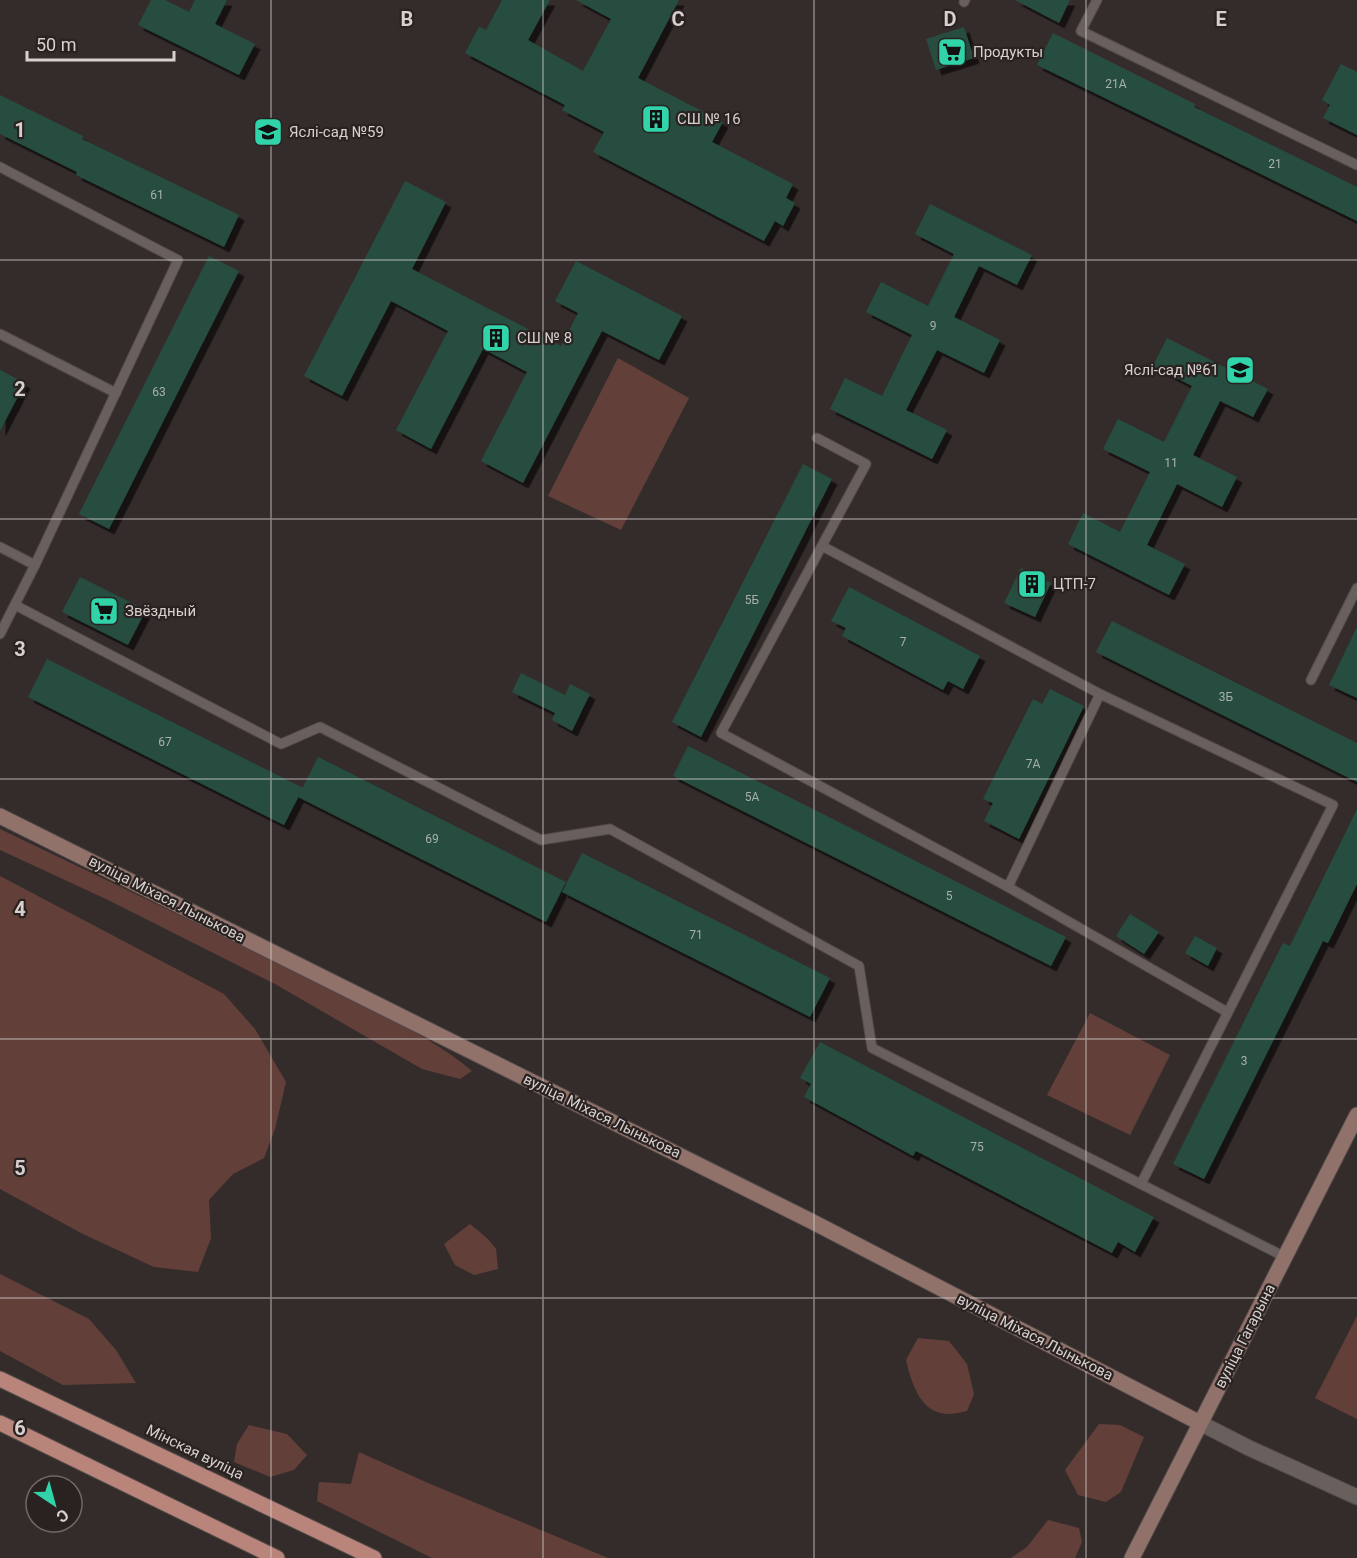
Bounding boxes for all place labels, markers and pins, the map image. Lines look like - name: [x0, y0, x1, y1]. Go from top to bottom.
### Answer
- supermarket icon: Продукты: [936, 36, 968, 68]
- place label: Продукты: [973, 43, 1043, 61]
- building icon: СШ № 16: [640, 103, 672, 135]
- place label: СШ № 16: [677, 110, 741, 128]
- school or university icon: Яслі-сад №59: [252, 116, 284, 148]
- place label: Яслі-сад №59: [289, 123, 384, 141]
- building icon: СШ № 8: [480, 322, 512, 354]
- place label: СШ № 8: [517, 329, 572, 347]
- school or university icon: Яслі-сад №61: [1224, 354, 1256, 386]
- place label: Яслі-сад №61: [1124, 361, 1219, 379]
- building icon: ЦТП-7: [1016, 568, 1048, 600]
- place label: ЦТП-7: [1053, 575, 1096, 593]
- supermarket icon: Звёздный: [88, 595, 120, 627]
- place label: Звёздный: [125, 602, 196, 620]

